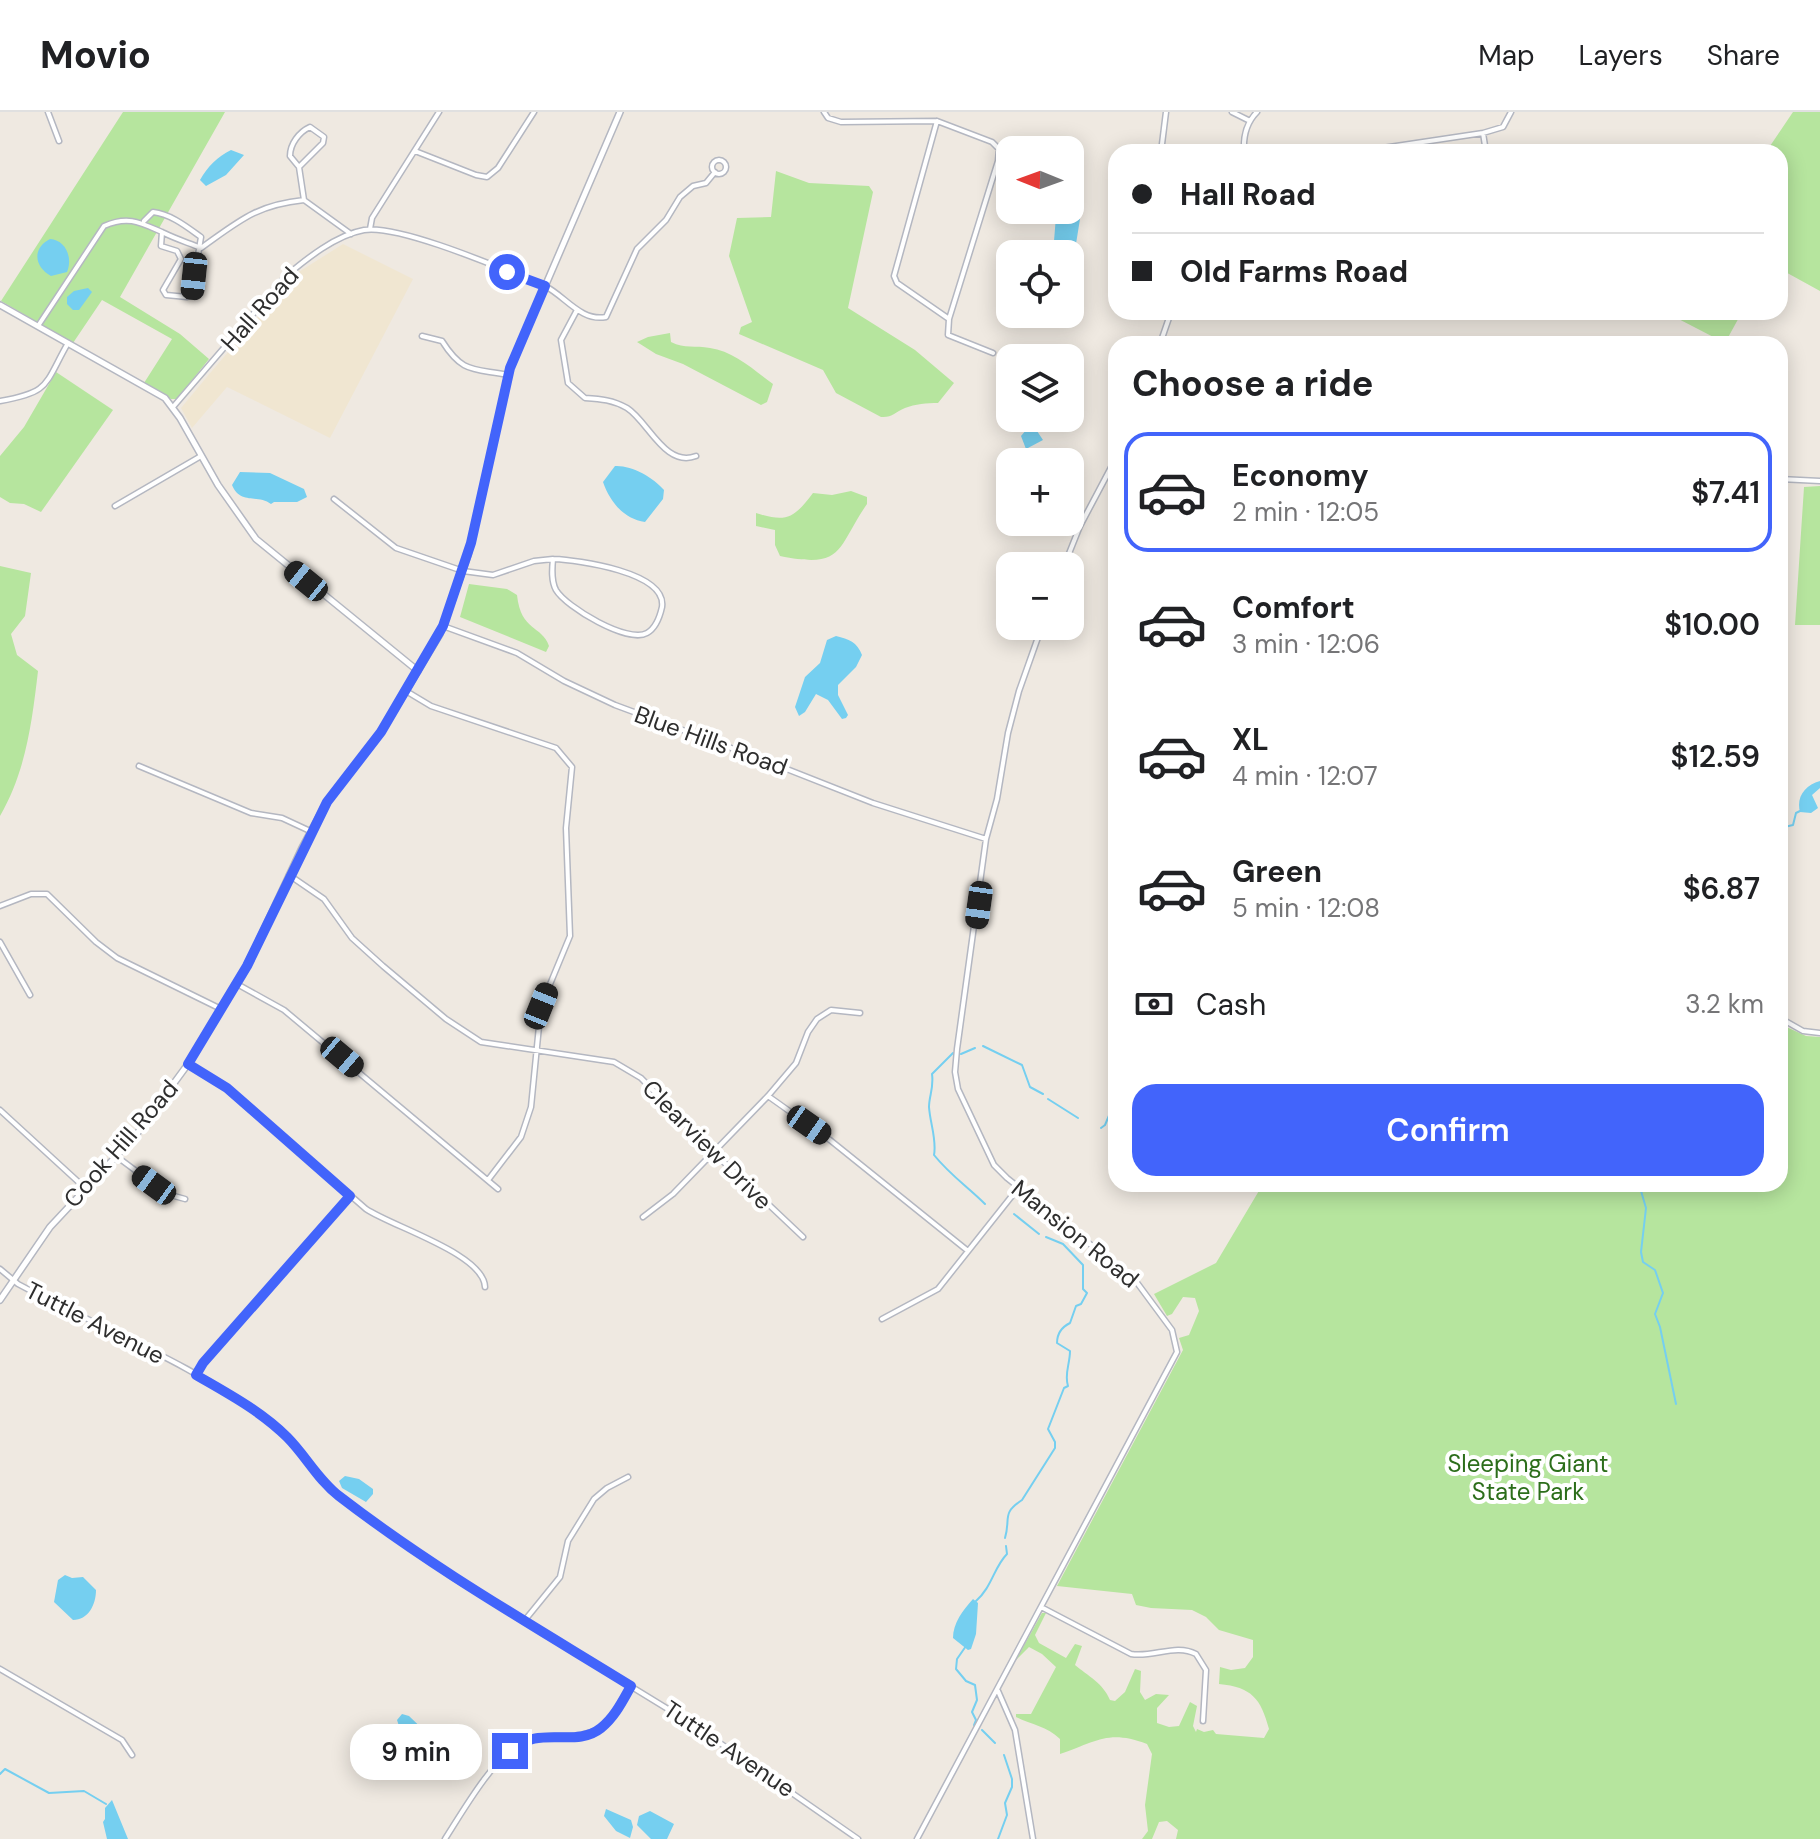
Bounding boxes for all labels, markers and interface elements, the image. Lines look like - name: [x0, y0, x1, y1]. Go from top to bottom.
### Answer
- text: Movio: [40, 30, 151, 80]
- text: Map: [1478, 37, 1535, 74]
- text: Layers: [1579, 37, 1663, 74]
- text: Share: [1707, 37, 1780, 74]
- north arrow: [996, 136, 1084, 224]
- map controls: [996, 136, 1084, 640]
- text: Hall Road: [1180, 175, 1316, 214]
- button: locate: [996, 240, 1084, 328]
- car: [180, 251, 208, 301]
- text: Old Farms Road: [1180, 252, 1408, 291]
- route start: [489, 254, 525, 290]
- street label: Hall Road: [214, 260, 305, 357]
- button: layers: [996, 344, 1084, 432]
- text: Choose a ride: [1132, 360, 1373, 407]
- button: +: [996, 448, 1084, 536]
- icon: car: [1136, 456, 1208, 528]
- text: Economy: [1232, 456, 1369, 495]
- text: $7.41: [1691, 473, 1760, 512]
- text: 2 min · 12:05: [1232, 495, 1379, 529]
- button: −: [996, 552, 1084, 640]
- car: [280, 557, 332, 605]
- icon: car: [1136, 588, 1208, 660]
- text: Comfort: [1232, 588, 1355, 627]
- text: $10.00: [1664, 605, 1760, 644]
- text: 3 min · 12:06: [1232, 627, 1380, 661]
- street label: Blue Hills Road: [630, 698, 792, 783]
- icon: car: [1136, 720, 1208, 792]
- text: XL: [1232, 720, 1269, 759]
- text: $12.59: [1670, 737, 1760, 776]
- text: 4 min · 12:07: [1232, 759, 1378, 793]
- icon: car: [1136, 852, 1208, 924]
- text: Green: [1232, 852, 1322, 891]
- text: $6.87: [1683, 869, 1760, 908]
- car: [964, 880, 994, 930]
- text: 5 min · 12:08: [1232, 891, 1380, 925]
- car: [521, 979, 561, 1033]
- icon: cash: [1132, 982, 1176, 1026]
- text: Cash: [1196, 985, 1266, 1024]
- text: 3.2 km: [1685, 987, 1764, 1021]
- car: [316, 1032, 368, 1082]
- street label: Cook Hill Road: [57, 1073, 185, 1214]
- street label: Clearview Drive: [636, 1073, 779, 1216]
- button: Confirm: [1132, 1084, 1764, 1176]
- car: [782, 1101, 836, 1149]
- car: [128, 1161, 180, 1209]
- street label: Mansion Road: [1005, 1173, 1145, 1294]
- street label: Tuttle Avenue: [21, 1274, 170, 1371]
- park label: Sleeping Giant State Park: [1447, 1448, 1609, 1507]
- street label: Tuttle Avenue: [658, 1693, 801, 1804]
- callout: 9 min: [350, 1723, 482, 1779]
- route end: [492, 1733, 528, 1769]
- text: 9 min: [381, 1735, 451, 1769]

